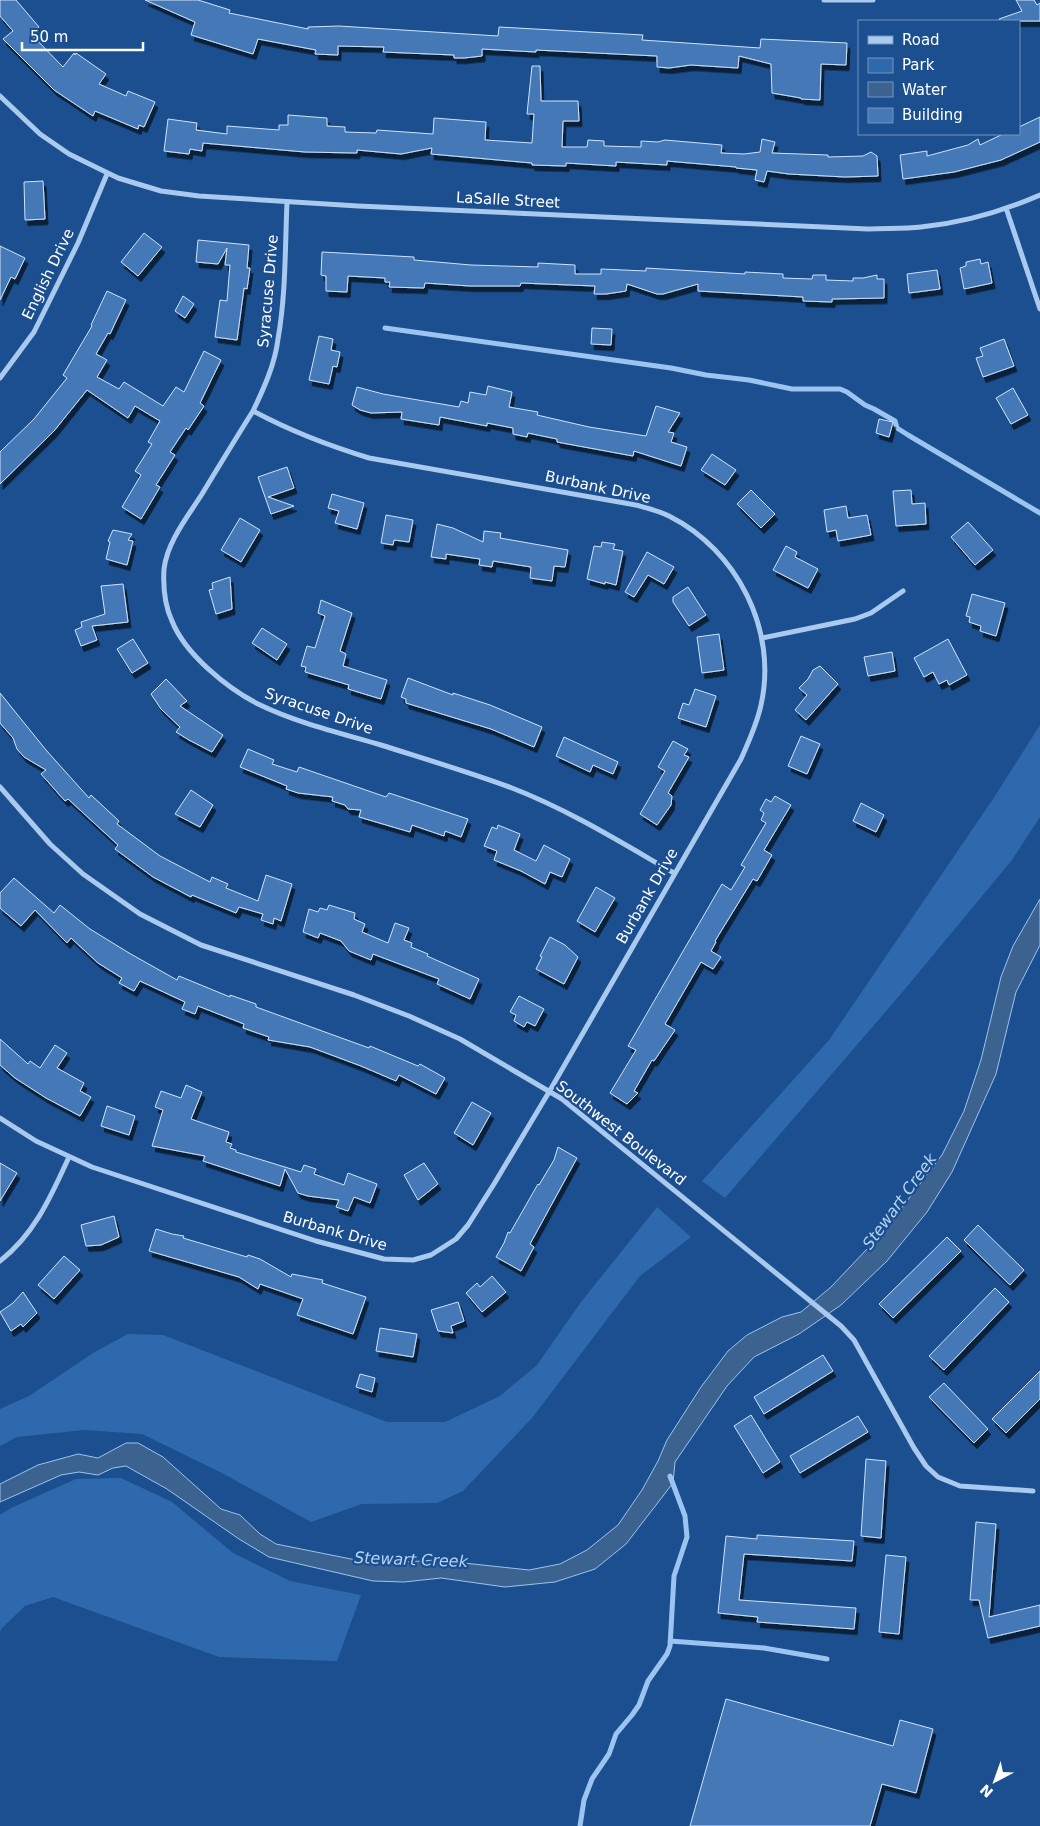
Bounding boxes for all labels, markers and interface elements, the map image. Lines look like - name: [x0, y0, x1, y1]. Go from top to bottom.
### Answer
- scale bar: [22, 20, 144, 52]
- legend: [858, 20, 1020, 135]
- text: 50 m: [30, 28, 68, 46]
- text: Road: [902, 31, 940, 49]
- text: Park: [902, 56, 935, 74]
- text: Water: [902, 81, 947, 99]
- text: Building: [902, 106, 963, 124]
- street label: LaSalle Street: [456, 188, 561, 212]
- street label: English Drive: [18, 226, 78, 322]
- street label: Syracuse Drive: [254, 234, 282, 348]
- street label: Burbank Drive: [543, 467, 653, 507]
- street label: Syracuse Drive: [262, 684, 376, 738]
- street label: Burbank Drive: [612, 845, 682, 947]
- street label: Southwest Boulevard: [553, 1077, 689, 1189]
- water label: Stewart Creek: [858, 1149, 941, 1253]
- street label: Burbank Drive: [281, 1208, 389, 1254]
- water label: Stewart Creek: [354, 1548, 469, 1571]
- north arrow: [970, 1756, 1020, 1806]
- text: N: [977, 1781, 996, 1801]

